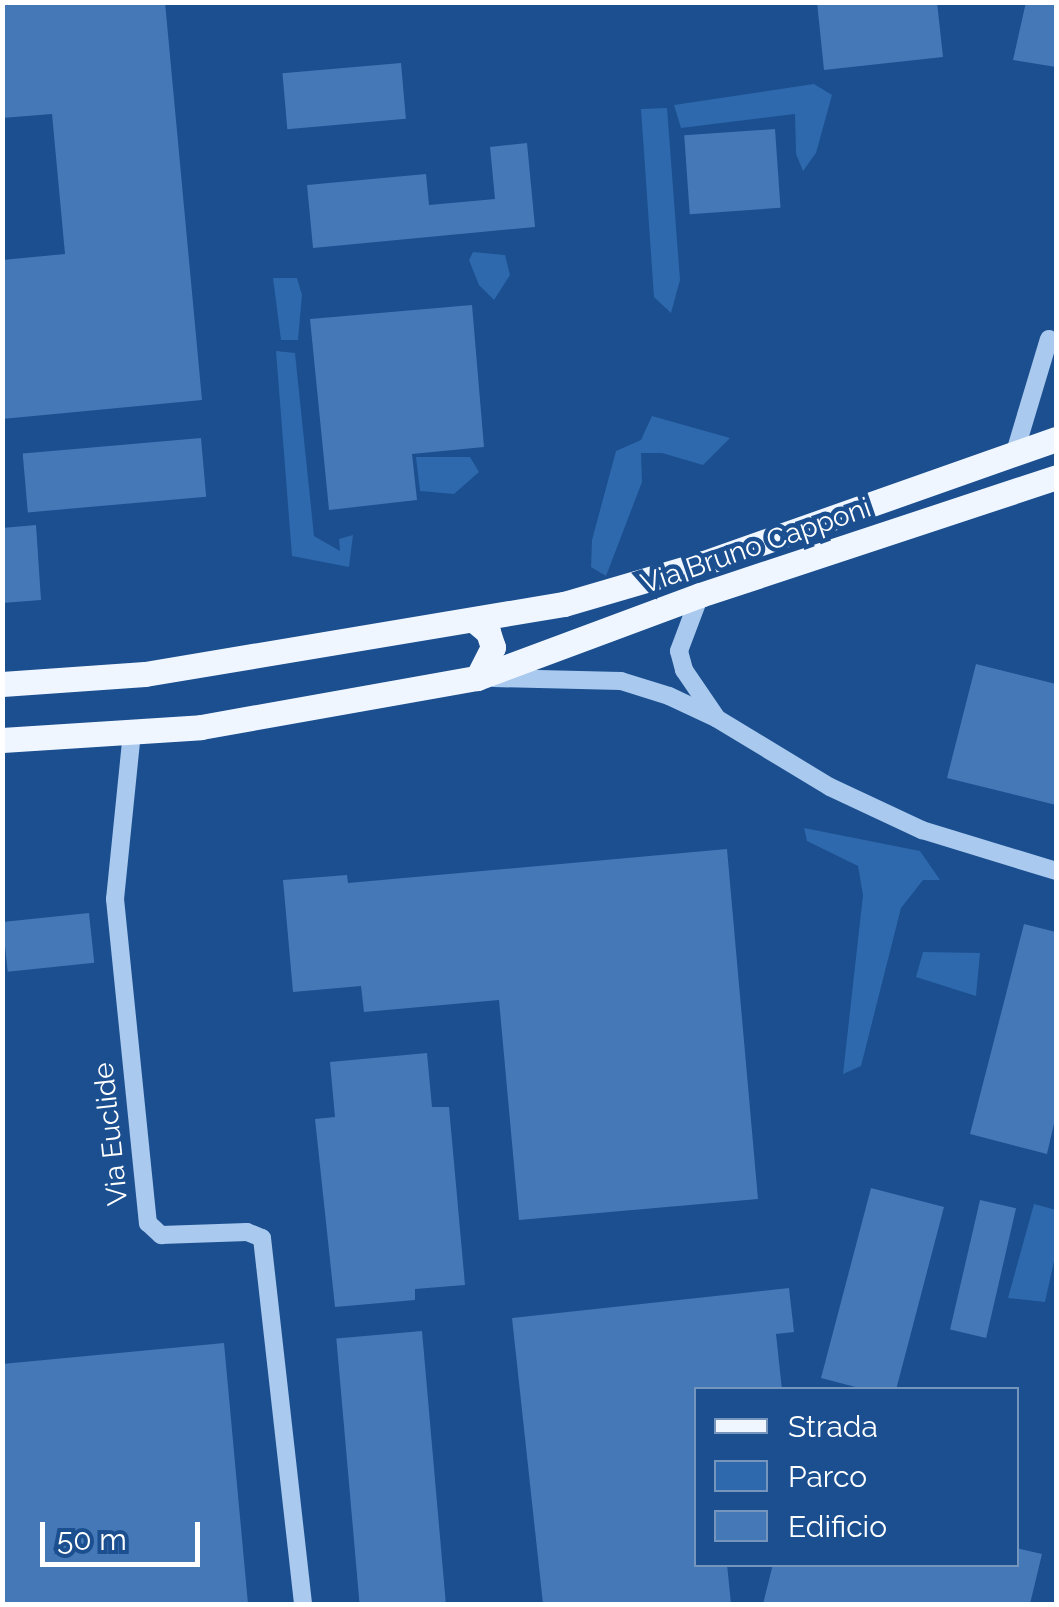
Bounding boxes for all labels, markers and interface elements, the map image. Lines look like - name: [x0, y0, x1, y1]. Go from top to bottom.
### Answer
- street label: Via Bruno Capponi: [637, 491, 875, 601]
- street label: Via Euclide: [87, 1061, 135, 1207]
- legend: [694, 1387, 1019, 1567]
- text: Strada: [788, 1409, 878, 1444]
- text: Parco: [788, 1459, 867, 1494]
- scale bar: [45, 1502, 205, 1564]
- text: Edificio: [788, 1509, 887, 1544]
- text: 50 m: [57, 1522, 127, 1557]

